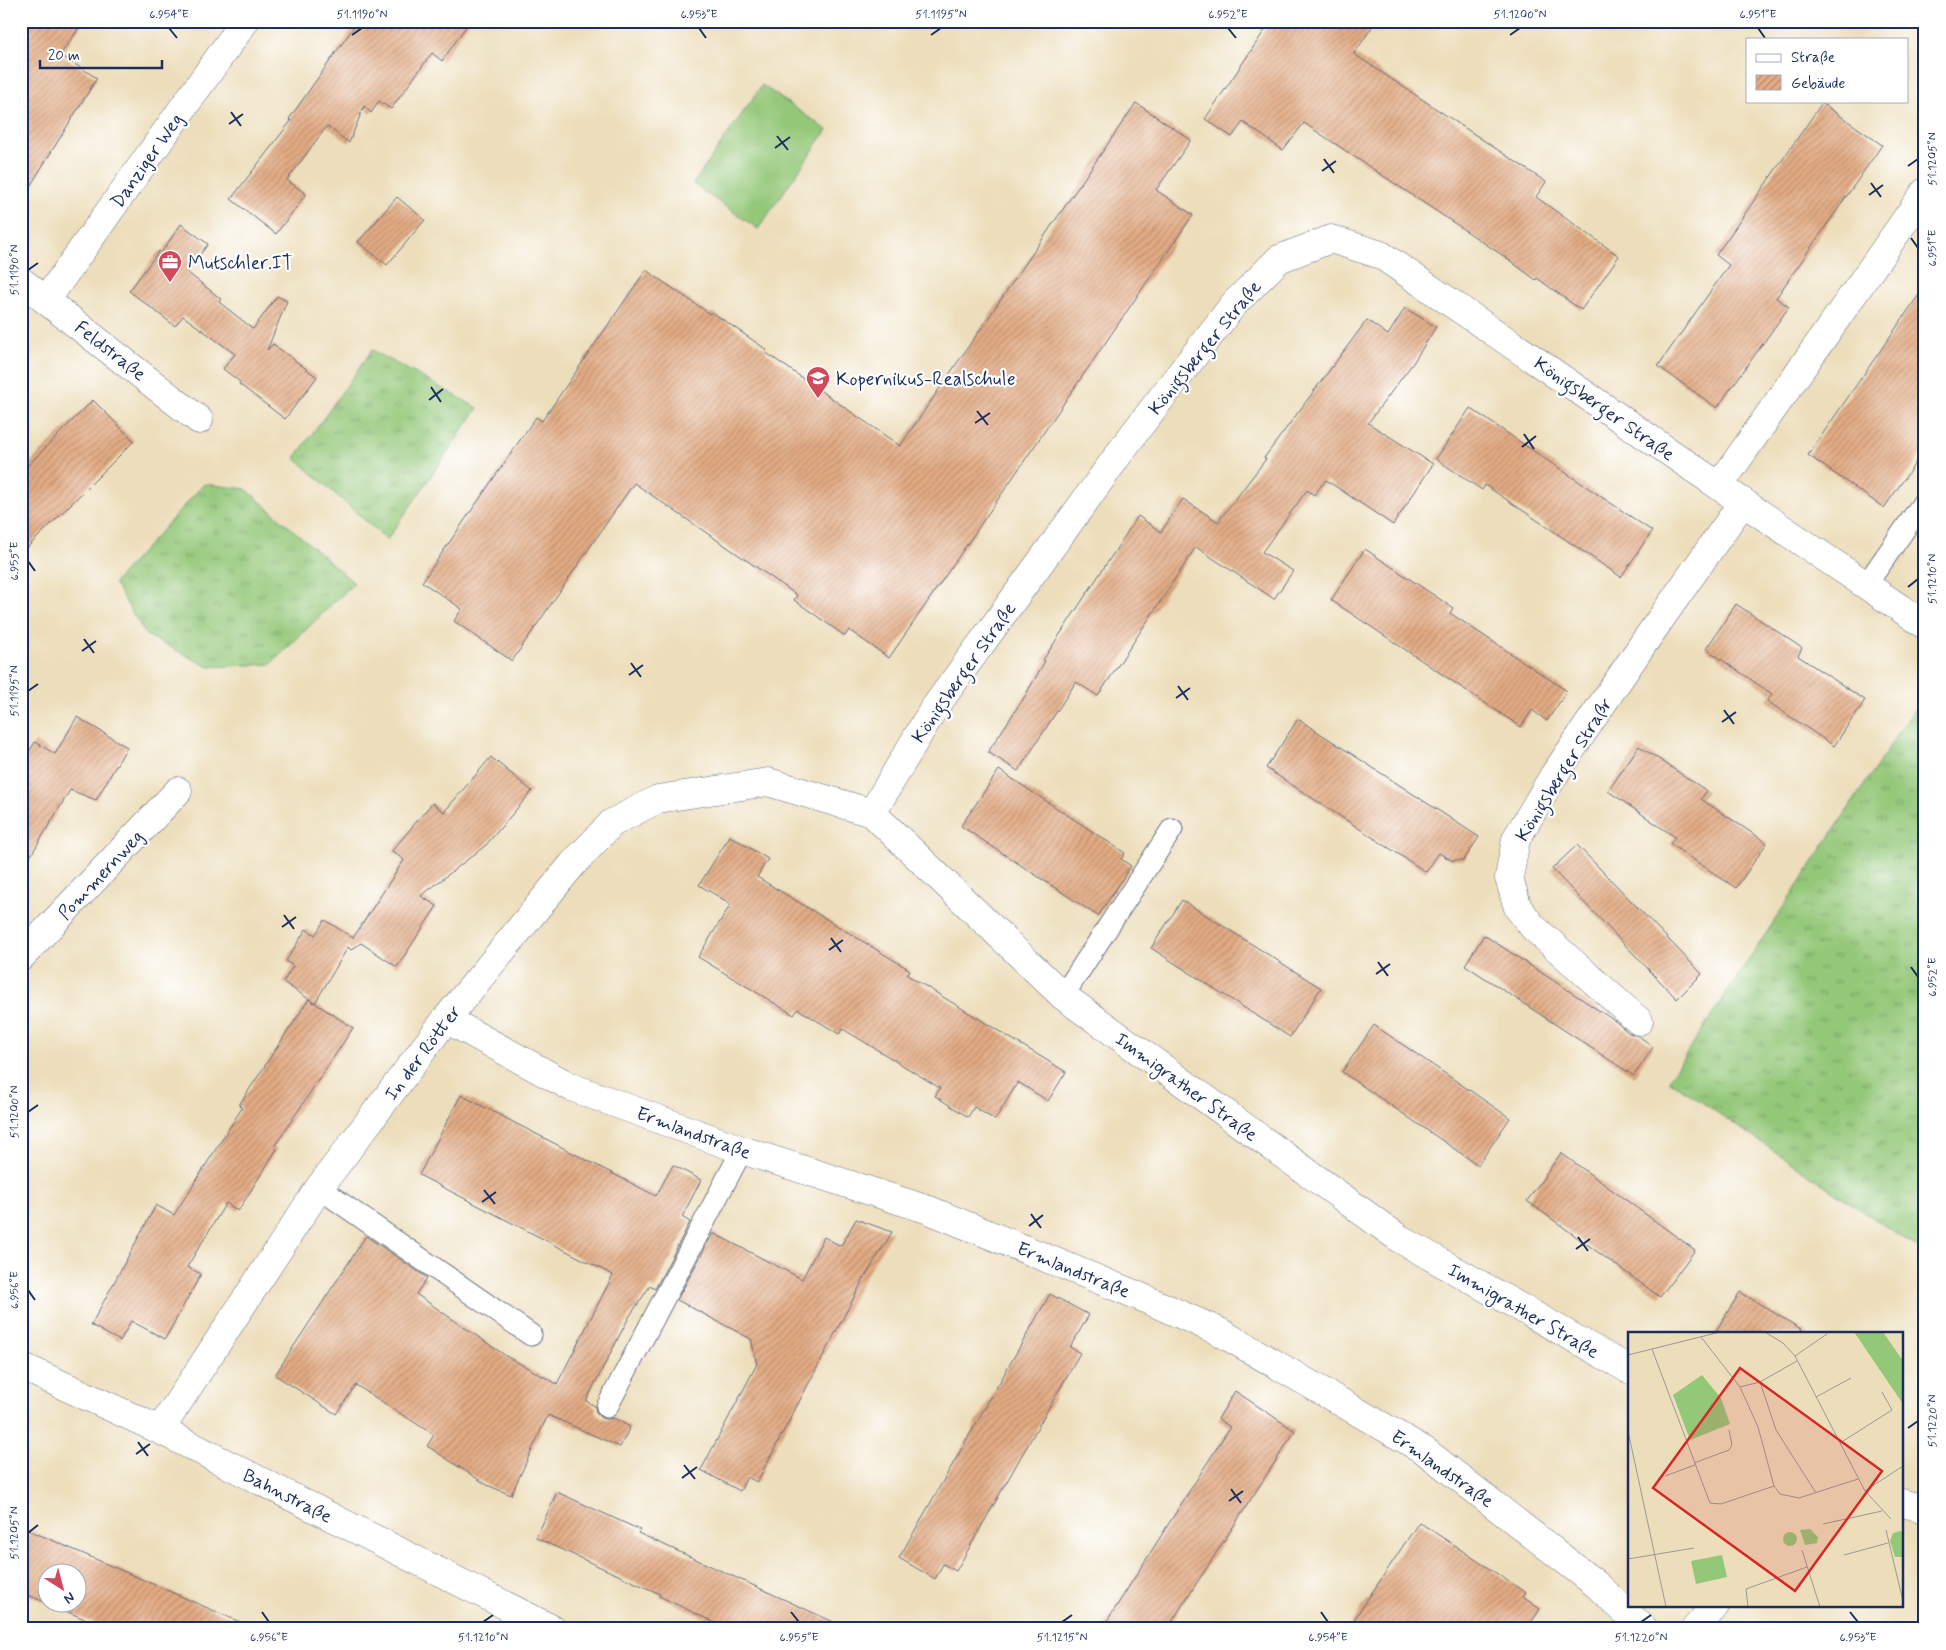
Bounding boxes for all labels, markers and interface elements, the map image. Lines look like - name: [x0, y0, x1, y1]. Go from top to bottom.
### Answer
- text: 6.954°E: [149, 7, 189, 23]
- text: 51.1190°N: [337, 7, 387, 23]
- text: 6.953°E: [680, 7, 718, 23]
- text: 51.1195°N: [915, 7, 967, 23]
- text: 6.952°E: [1208, 7, 1248, 23]
- text: 51.1200°N: [1494, 7, 1546, 23]
- text: 6.951°E: [1740, 7, 1776, 23]
- scale bar: [40, 38, 162, 70]
- legend: [1746, 38, 1908, 102]
- text: 20 m: [48, 46, 80, 66]
- text: Straße: [1791, 48, 1835, 68]
- text: Gebäude: [1791, 74, 1845, 94]
- street label: Danziger Weg: [105, 108, 190, 214]
- text: 51.1205°N: [1925, 132, 1941, 186]
- text: 6.951°E: [1925, 230, 1941, 266]
- text: 51.1190°N: [7, 245, 23, 295]
- office icon: Mutschler.IT: [157, 249, 183, 283]
- place label: Mutschler.IT: [188, 251, 293, 276]
- street label: Königsberger Straße: [1143, 275, 1270, 422]
- street label: Feldstraße: [69, 315, 151, 387]
- street label: Königsberger Straße: [1527, 351, 1679, 470]
- school or university icon: Kopernikus-Realschule: [805, 365, 831, 399]
- place label: Kopernikus-Realschule: [836, 367, 1016, 392]
- text: 6.955°E: [7, 542, 23, 581]
- text: 51.1210°N: [1925, 554, 1941, 604]
- street label: Königsberger Straße: [906, 598, 1025, 750]
- text: 51.1195°N: [7, 665, 23, 717]
- street label: Königsberger Straßr: [1510, 693, 1621, 848]
- street label: Pommernweg: [53, 825, 150, 926]
- text: 6.952°E: [1925, 957, 1941, 997]
- street label: In der Rötter: [379, 1000, 467, 1106]
- street label: Immigrather Straße: [1109, 1027, 1262, 1149]
- text: 51.1200°N: [7, 1086, 23, 1138]
- street label: Ermlandstraße: [633, 1101, 754, 1166]
- street label: Ermlandstraße: [1013, 1236, 1134, 1304]
- street label: Immigrather Straße: [1442, 1258, 1603, 1367]
- text: 6.956°E: [7, 1271, 23, 1309]
- inset map: [1628, 1332, 1904, 1608]
- text: 51.1220°N: [1925, 1395, 1941, 1447]
- street label: Ermlandstraße: [1386, 1425, 1498, 1514]
- street label: Bahnstraße: [238, 1463, 336, 1530]
- text: 51.1205°N: [7, 1506, 23, 1560]
- north arrow: [38, 1562, 88, 1612]
- text: N: [60, 1588, 78, 1608]
- text: 6.956°E: [250, 1630, 288, 1646]
- text: 51.1210°N: [458, 1630, 508, 1646]
- text: 6.955°E: [780, 1630, 819, 1646]
- text: 51.1215°N: [1037, 1630, 1087, 1646]
- text: 6.954°E: [1308, 1630, 1348, 1646]
- text: 51.1220°N: [1615, 1630, 1667, 1646]
- text: 6.953°E: [1839, 1630, 1877, 1646]

